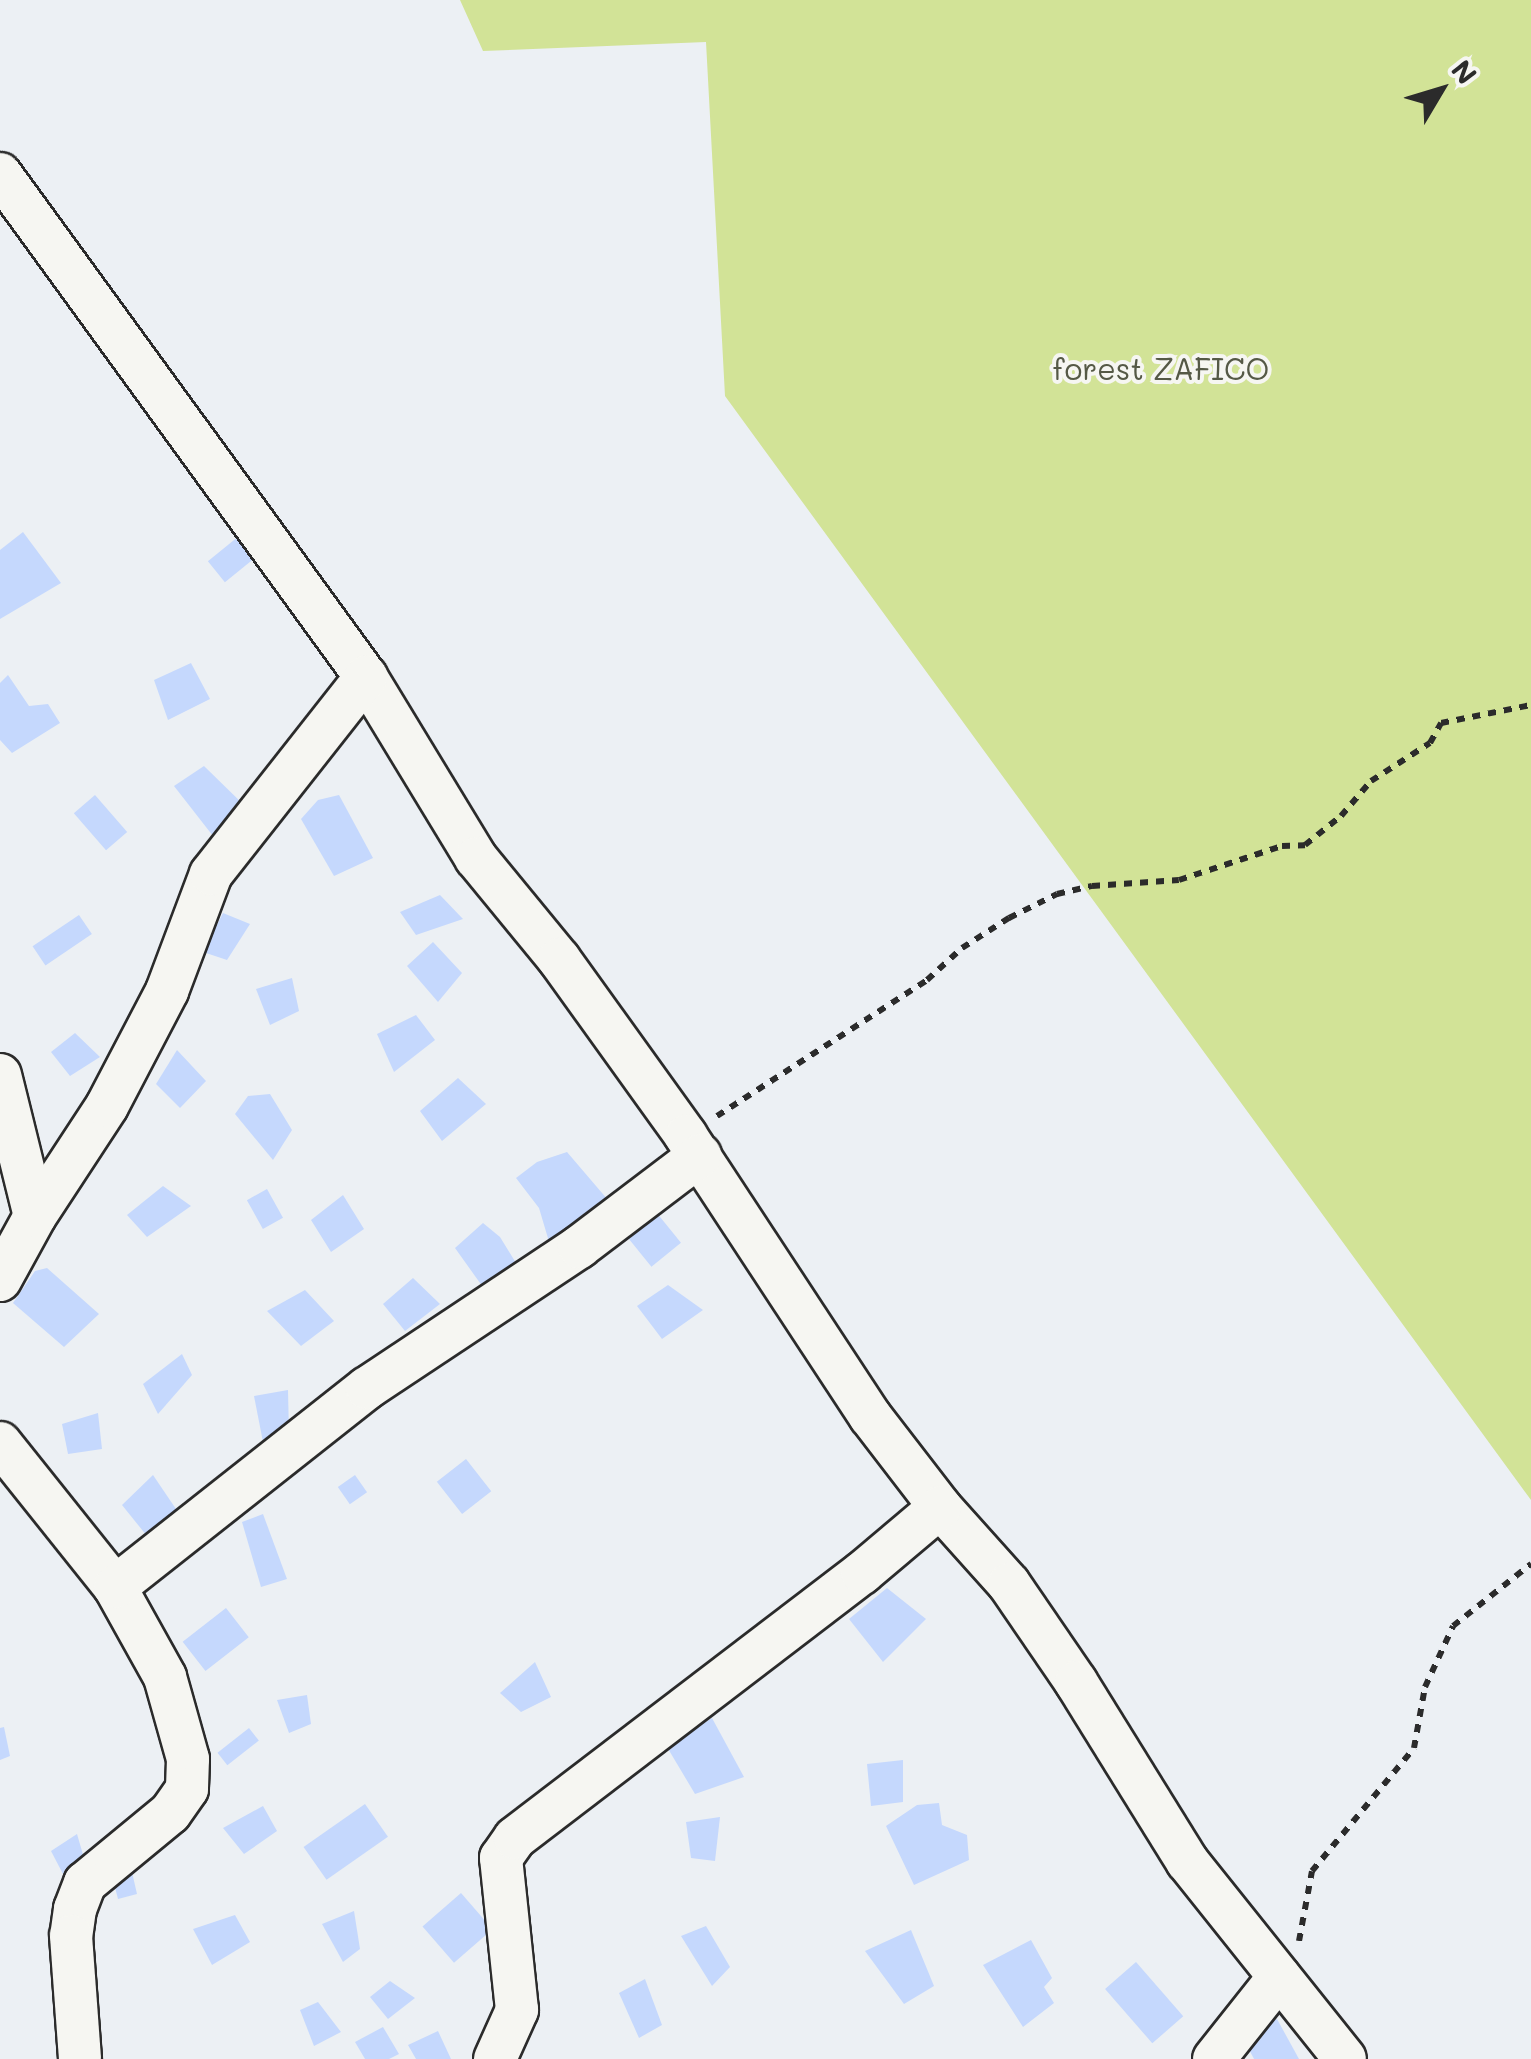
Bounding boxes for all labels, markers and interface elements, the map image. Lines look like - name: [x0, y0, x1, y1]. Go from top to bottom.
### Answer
- north arrow: [1391, 40, 1491, 140]
- text: N: [1444, 52, 1485, 91]
- park label: forest ZAFICO: [1053, 350, 1269, 386]

